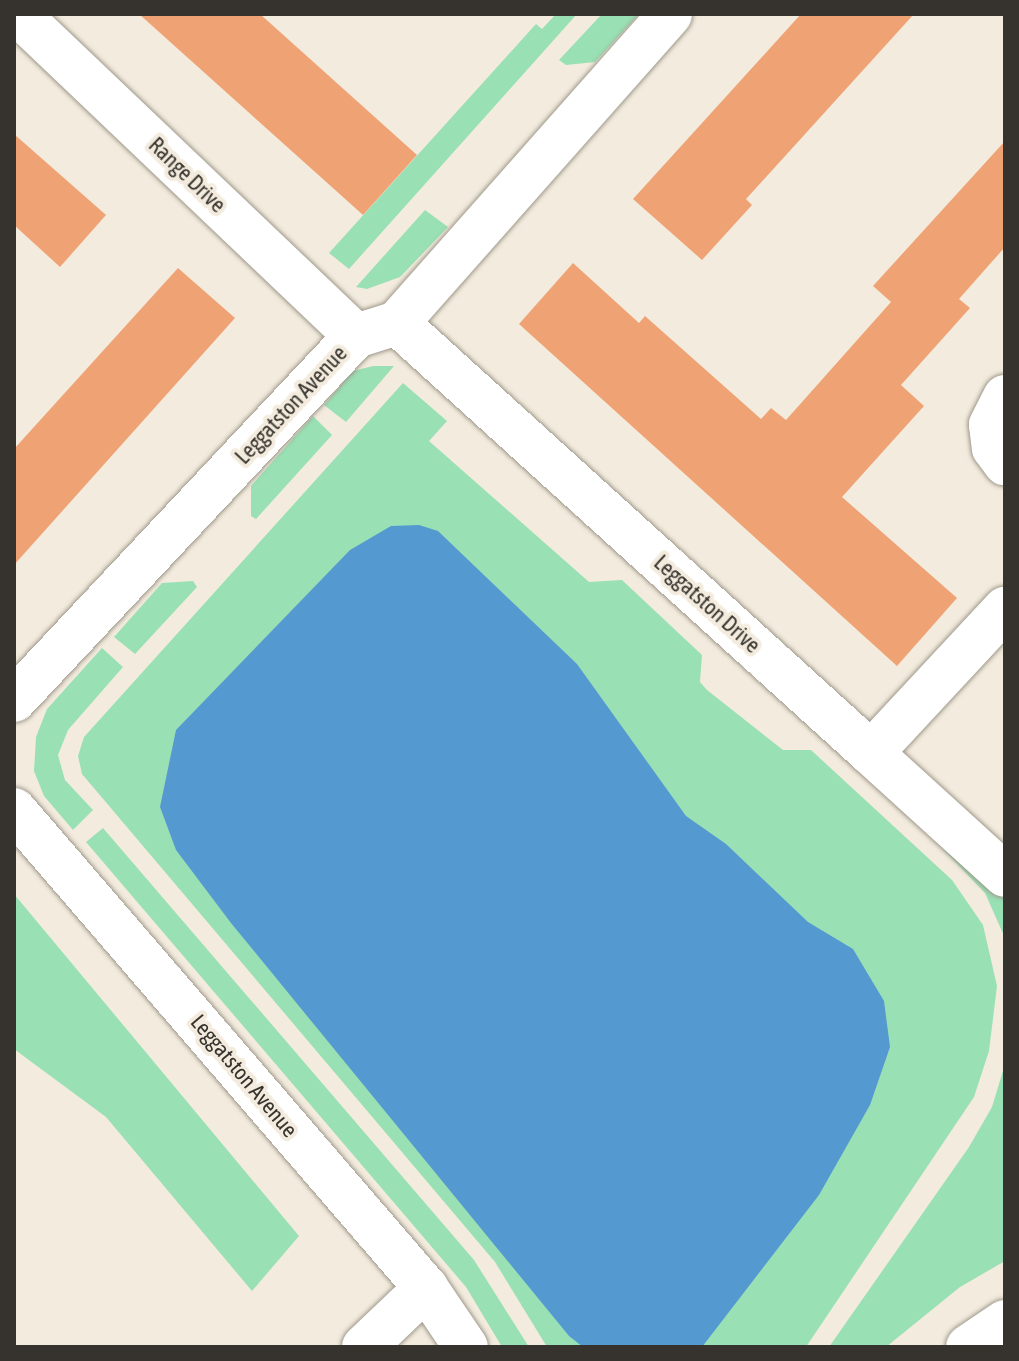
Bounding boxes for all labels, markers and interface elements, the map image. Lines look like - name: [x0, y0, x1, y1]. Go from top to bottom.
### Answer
- street label: Range Drive: [143, 132, 231, 218]
- street label: Leggatston Avenue: [230, 340, 352, 470]
- street label: Leggatston Drive: [648, 549, 766, 659]
- street label: Leggatston Avenue: [185, 1009, 303, 1143]

